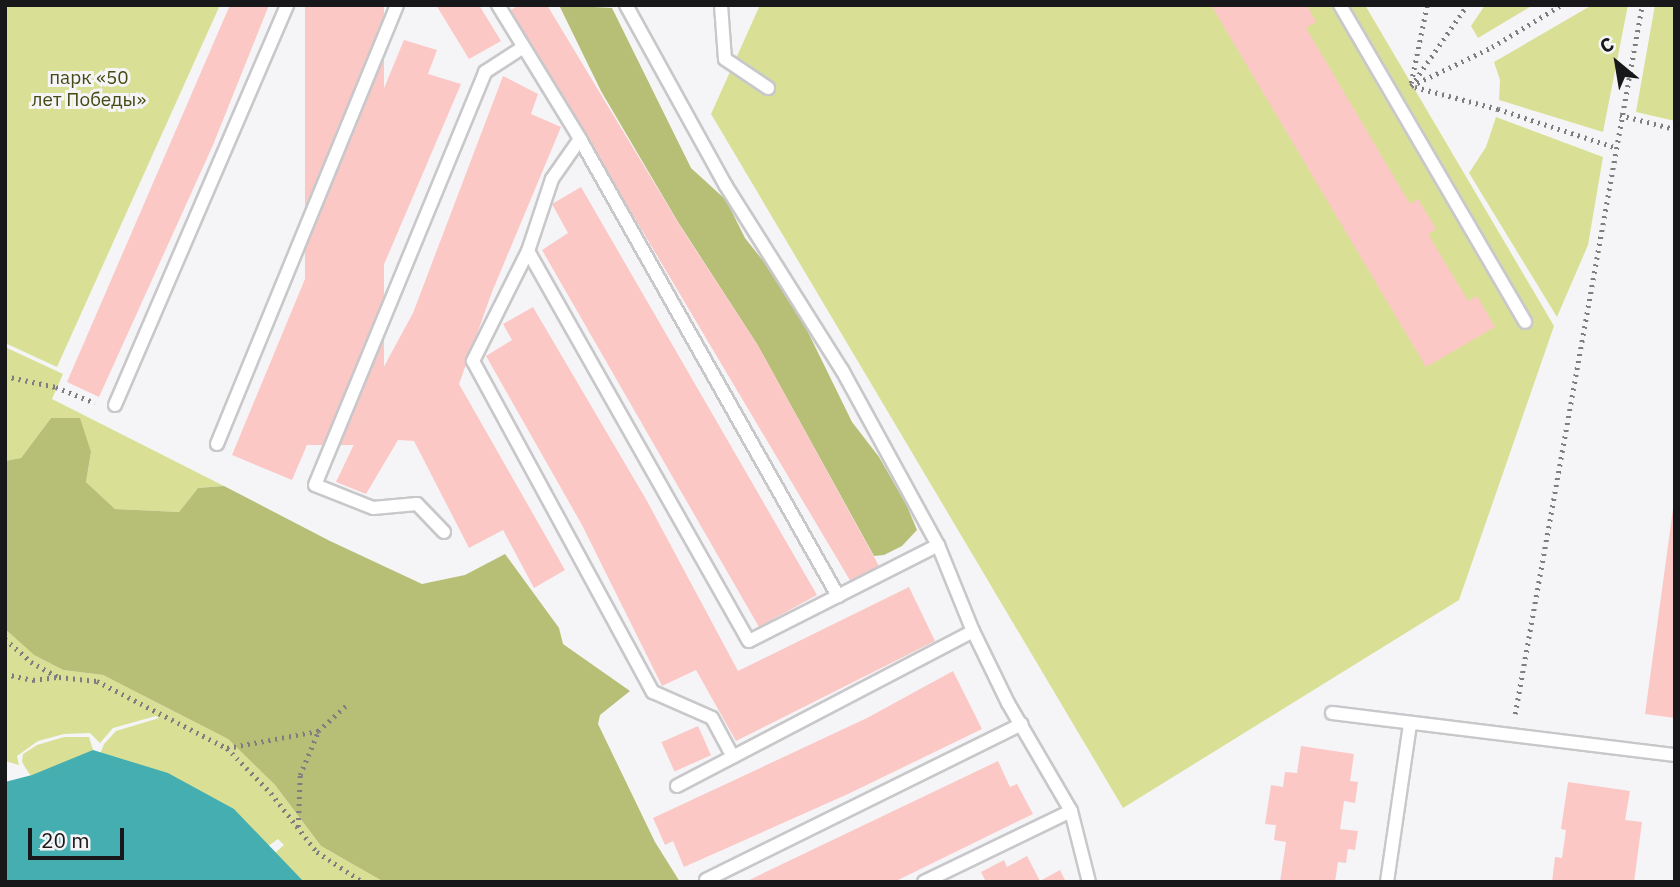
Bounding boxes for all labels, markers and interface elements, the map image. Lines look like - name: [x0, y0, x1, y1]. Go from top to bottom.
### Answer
- north arrow: [1582, 28, 1652, 98]
- text: С: [1595, 31, 1618, 58]
- park label: парк «50 лет Победы»: [32, 67, 146, 111]
- scale bar: [32, 814, 128, 858]
- text: 20 m: [41, 826, 90, 854]

